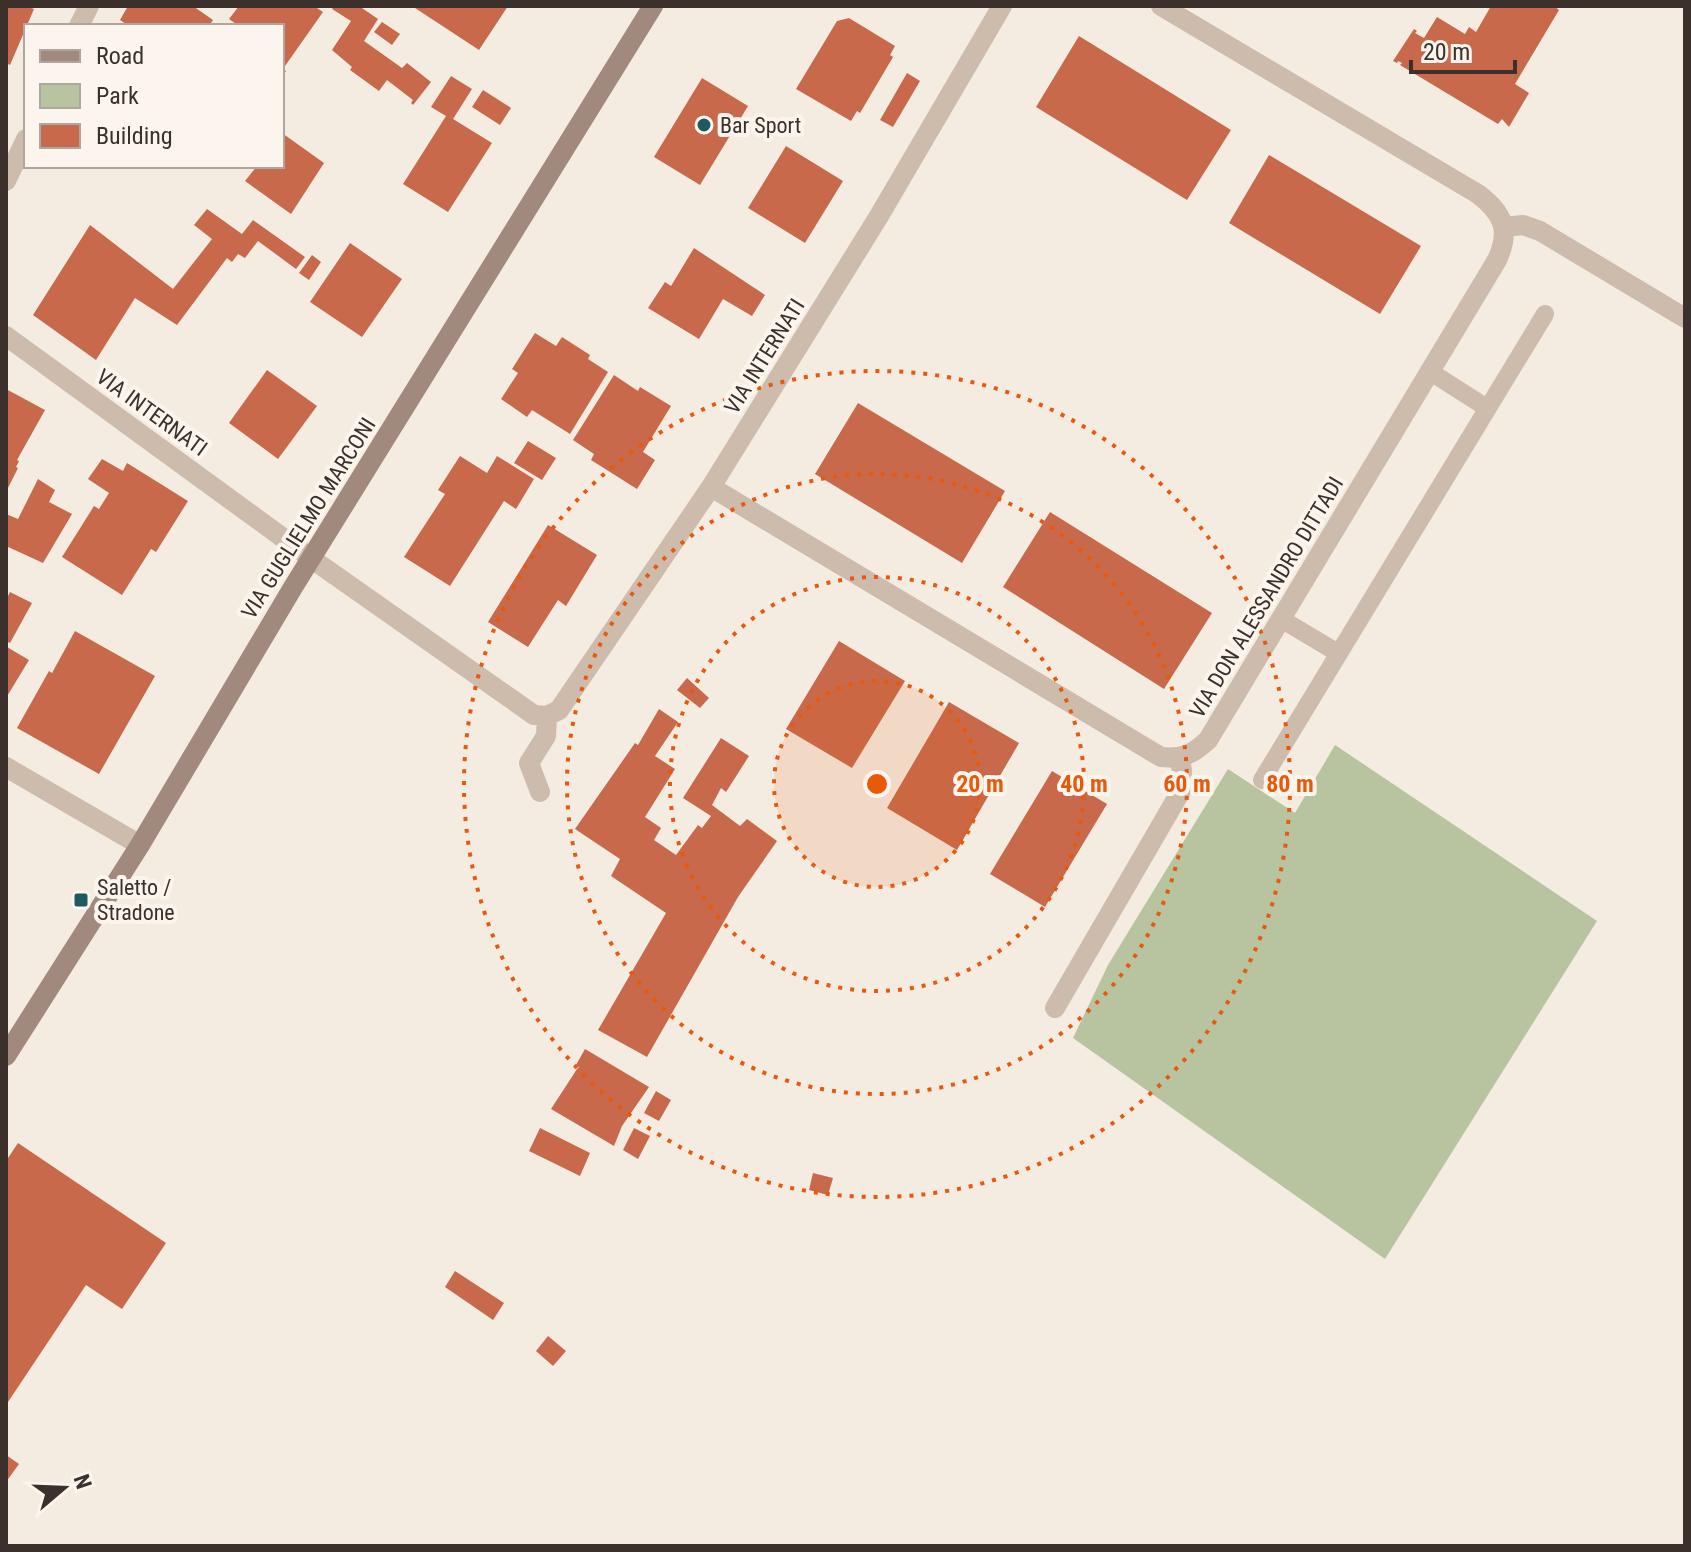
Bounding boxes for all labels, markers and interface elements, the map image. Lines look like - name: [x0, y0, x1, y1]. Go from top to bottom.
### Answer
- legend: [24, 24, 284, 168]
- scale bar: [1411, 24, 1515, 74]
- text: 20 m: [1423, 38, 1470, 66]
- text: Road: [96, 42, 144, 70]
- text: Park: [96, 82, 139, 110]
- place label: Bar Sport: [720, 113, 801, 138]
- marker: Bar Sport: [695, 116, 713, 134]
- text: Building: [96, 122, 173, 150]
- street label: VIA INTERNATI: [719, 294, 810, 418]
- street label: VIA INTERNATI: [91, 364, 212, 461]
- street label: VIA GUGLIELMO MARCONI: [236, 413, 381, 623]
- street label: VIA DON ALESSANDRO DITTADI: [1184, 472, 1348, 722]
- centre of rings: [863, 770, 891, 798]
- text: 20 m: [956, 770, 1004, 798]
- text: 40 m: [1060, 770, 1108, 798]
- text: 60 m: [1163, 770, 1211, 798]
- text: 80 m: [1266, 770, 1314, 798]
- place label: Saletto / Stradone: [97, 875, 175, 925]
- marker: Saletto / Stradone: [72, 891, 90, 909]
- north arrow: [24, 1448, 104, 1528]
- text: N: [68, 1471, 96, 1492]

